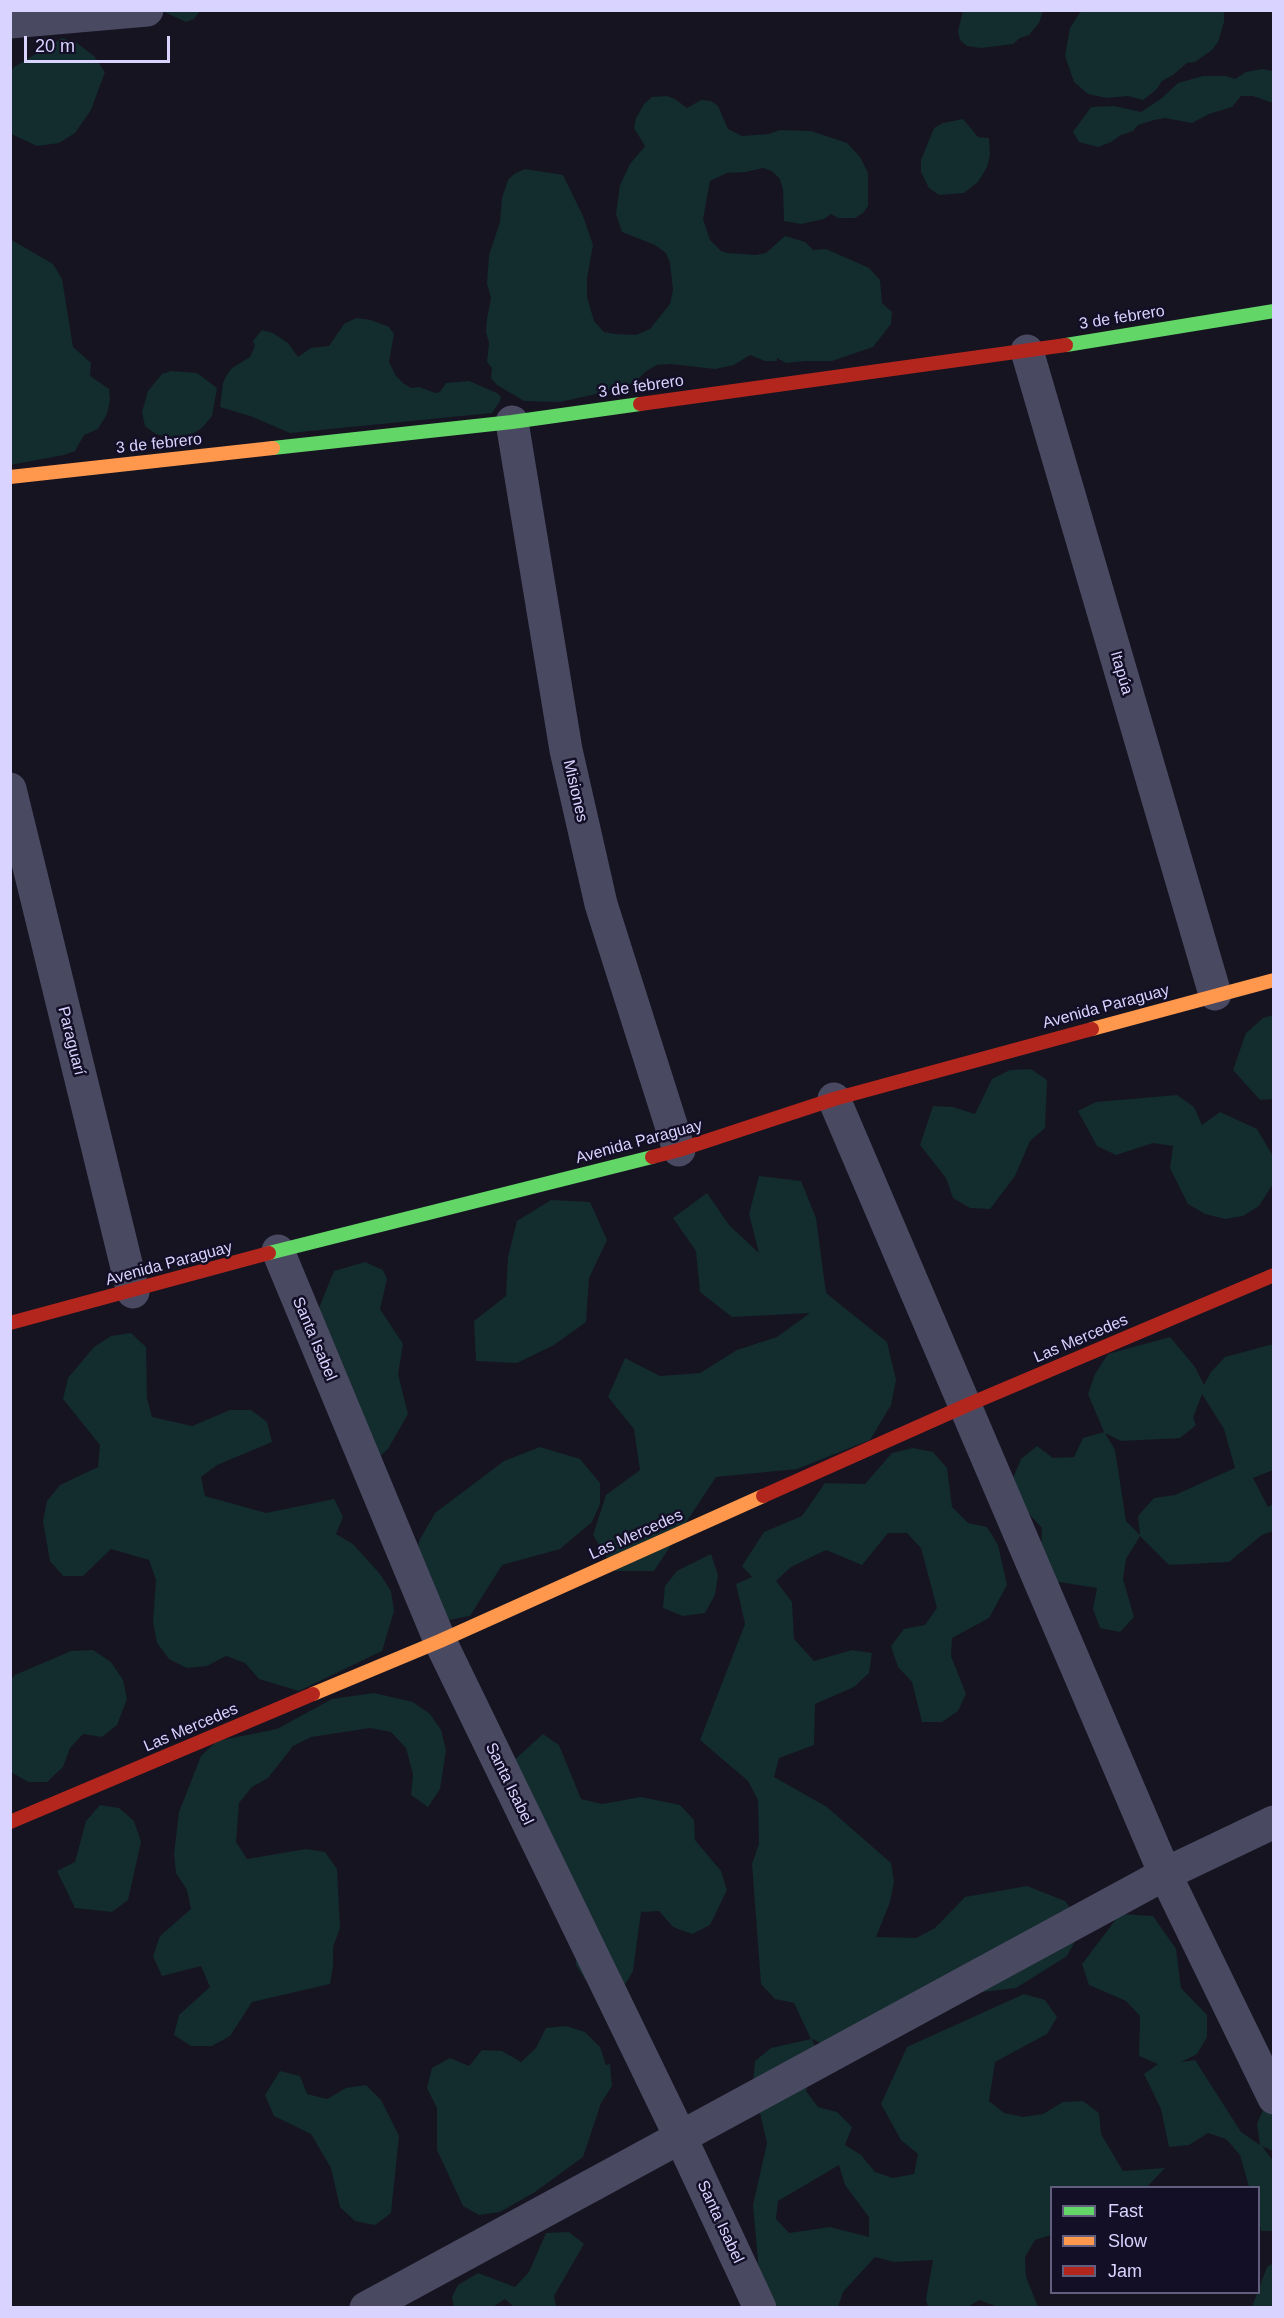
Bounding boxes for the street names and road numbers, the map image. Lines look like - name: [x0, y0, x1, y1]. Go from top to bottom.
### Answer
- street label: 3 de febrero: [1078, 302, 1166, 334]
- street label: 3 de febrero: [597, 371, 685, 403]
- street label: 3 de febrero: [115, 430, 203, 458]
- street label: Itapúa: [1106, 649, 1136, 697]
- street label: Misiones: [559, 758, 591, 824]
- street label: Avenida Paraguay: [1041, 981, 1171, 1033]
- street label: Paraguarí: [53, 1005, 89, 1077]
- street label: Avenida Paraguay: [574, 1116, 704, 1168]
- street label: Avenida Paraguay: [104, 1238, 234, 1290]
- street label: Santa Isabel: [288, 1294, 340, 1384]
- street label: Las Mercedes: [1031, 1311, 1131, 1367]
- street label: Las Mercedes: [586, 1506, 686, 1564]
- street label: Las Mercedes: [141, 1700, 241, 1756]
- street label: Santa Isabel: [481, 1740, 537, 1828]
- street label: Santa Isabel: [693, 2178, 747, 2266]

